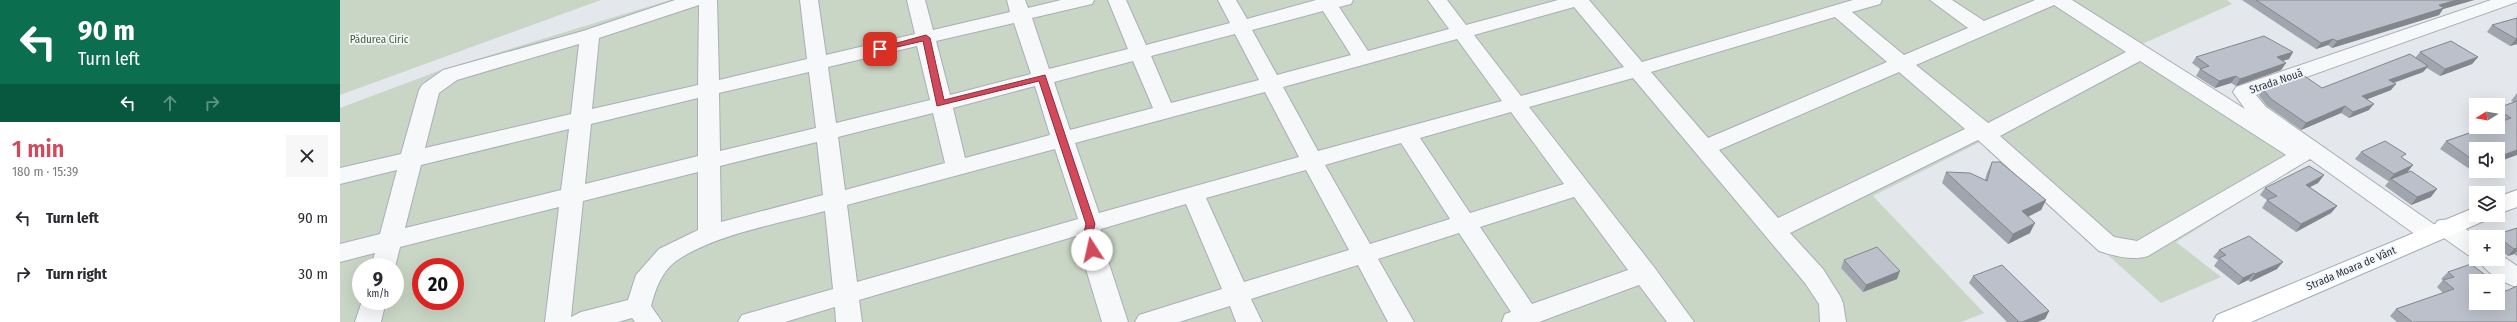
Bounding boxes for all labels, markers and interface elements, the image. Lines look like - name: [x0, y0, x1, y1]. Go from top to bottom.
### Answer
- text: 90 m: [78, 14, 135, 47]
- icon: left: [12, 16, 64, 68]
- pin: [863, 32, 897, 66]
- park label: Pădurea Ciric: [350, 33, 409, 46]
- icon: arrive: [869, 38, 891, 60]
- text: Turn left: [78, 48, 140, 70]
- street label: Strada Nouă: [2248, 66, 2304, 97]
- icon: left: [117, 92, 139, 114]
- icon: ahead: [159, 92, 181, 114]
- icon: right: [201, 92, 223, 114]
- north arrow: [2469, 98, 2505, 134]
- map controls: [2469, 98, 2505, 310]
- text: 1 min: [12, 135, 64, 163]
- button: close: [286, 135, 328, 177]
- button: sound: [2469, 142, 2505, 178]
- text: 180 m · 15:39: [12, 164, 78, 179]
- button: layers: [2469, 186, 2505, 222]
- icon: left: [12, 207, 34, 229]
- text: Turn left: [46, 209, 99, 227]
- text: 90 m: [298, 209, 328, 227]
- position arrow: [1071, 229, 1113, 271]
- button: +: [2469, 230, 2505, 266]
- street label: Strada Moara de Vânt: [2304, 244, 2398, 293]
- speed limit sign: 20: [412, 258, 464, 310]
- icon: right: [12, 263, 34, 285]
- text: Turn right: [46, 265, 107, 283]
- text: 30 m: [298, 265, 328, 283]
- text: 9: [373, 267, 383, 291]
- button: −: [2469, 274, 2505, 310]
- text: km/h: [367, 288, 389, 300]

